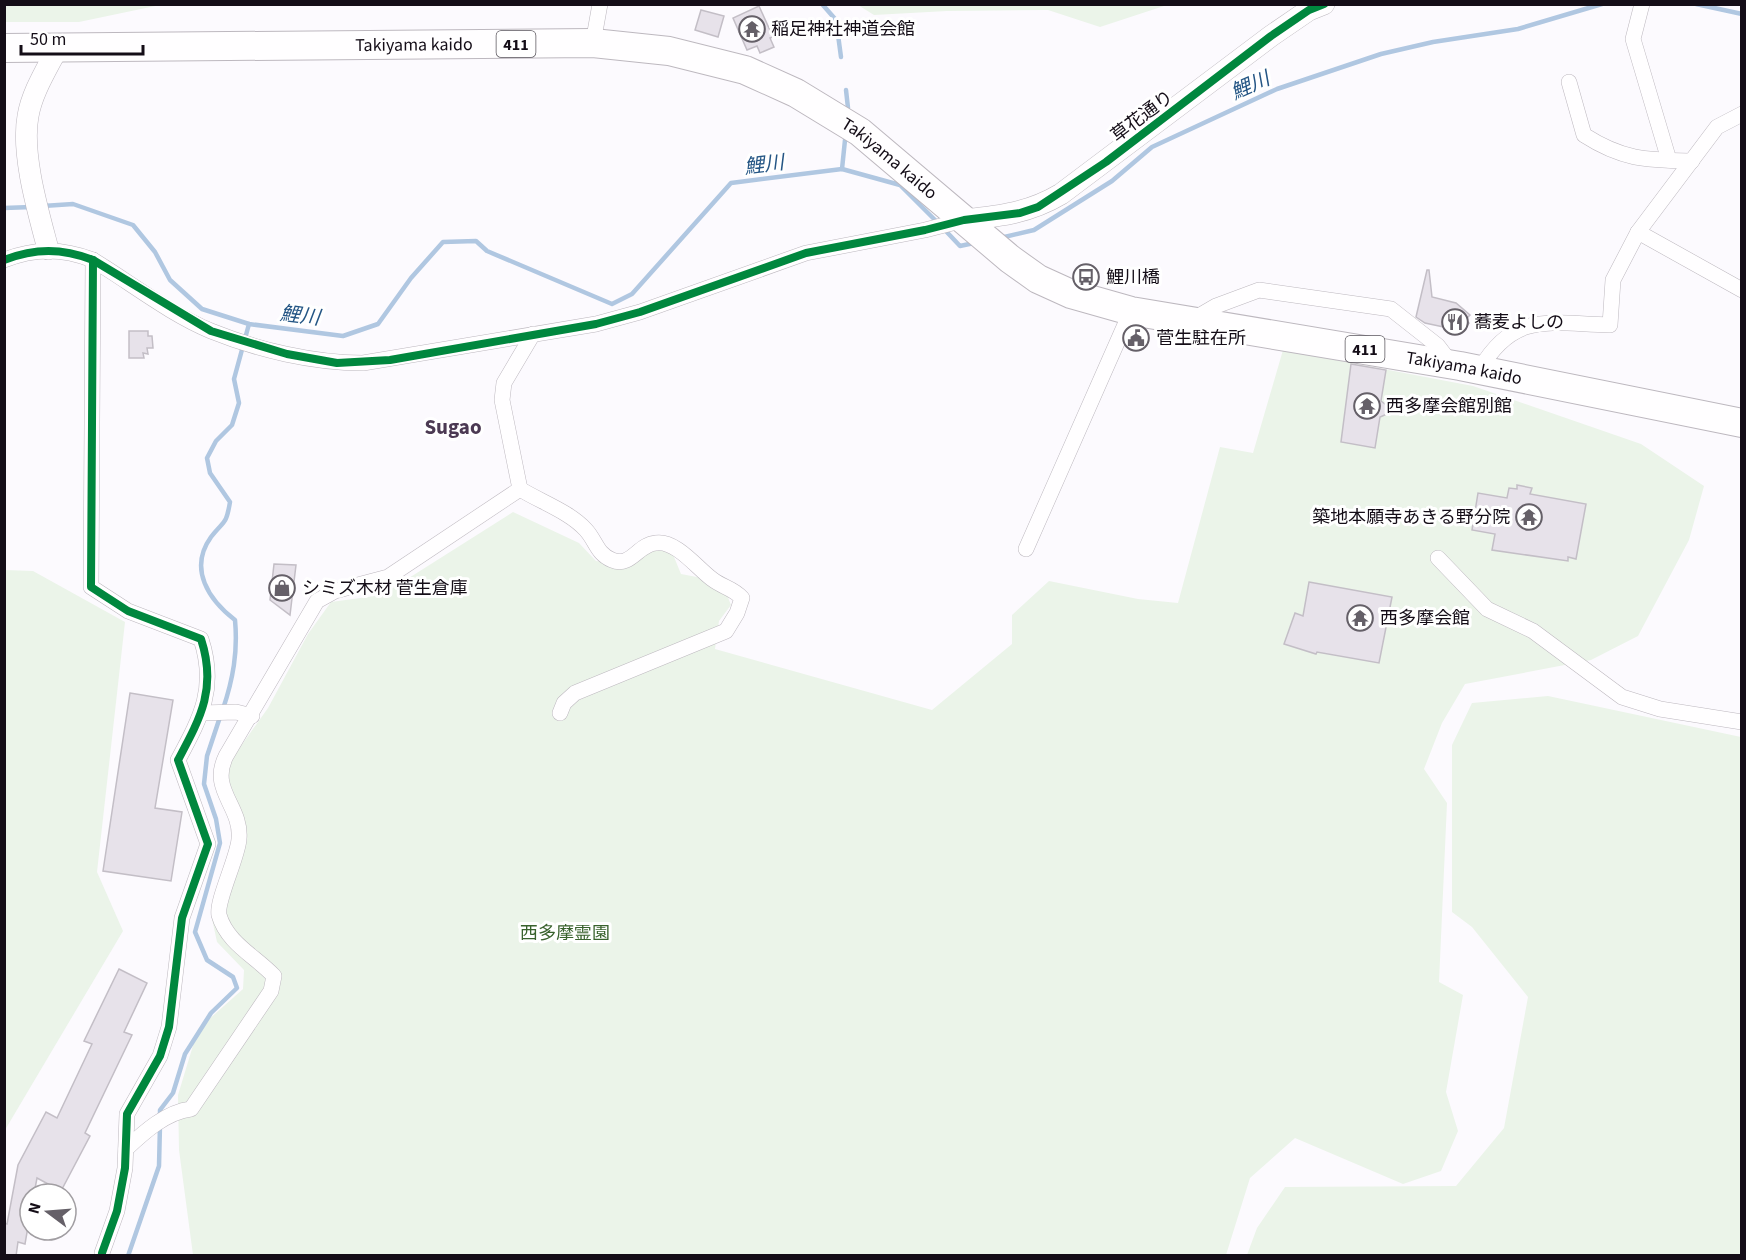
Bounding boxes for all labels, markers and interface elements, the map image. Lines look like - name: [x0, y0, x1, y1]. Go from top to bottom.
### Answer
- temple icon: 稲足神社神道会館: [737, 14, 767, 44]
- place label: 稲足神社神道会館: [771, 17, 915, 42]
- scale bar: [21, 18, 142, 56]
- text: 50 m: [30, 27, 66, 52]
- road number: 411: [496, 31, 536, 57]
- street label: Takiyama kaido: [355, 32, 473, 58]
- water label: 鯉川: [1226, 64, 1276, 107]
- street label: 草花通り: [1106, 85, 1179, 148]
- street label: Takiyama kaido: [837, 112, 943, 205]
- water label: 鯉川: [743, 148, 788, 181]
- bus stop icon: 鯉川橋: [1071, 262, 1101, 292]
- place label: 鯉川橋: [1106, 265, 1160, 290]
- water label: 鯉川: [278, 300, 323, 333]
- restaurant icon: 蕎麦よしの: [1440, 307, 1470, 337]
- place label: 蕎麦よしの: [1474, 310, 1564, 335]
- public building icon: 菅生駐在所: [1121, 323, 1151, 353]
- place label: 菅生駐在所: [1156, 326, 1246, 351]
- road number: 411: [1346, 336, 1384, 362]
- street label: Takiyama kaido: [1404, 345, 1524, 391]
- temple icon: 西多摩会館別館: [1352, 391, 1382, 421]
- place label: 西多摩会館別館: [1386, 394, 1512, 419]
- district label: Sugao: [424, 412, 482, 442]
- temple icon: 築地本願寺あきる野分院: [1514, 502, 1544, 532]
- place label: 築地本願寺あきる野分院: [1312, 505, 1510, 530]
- shop icon: シミズ木材 菅生倉庫: [267, 573, 297, 603]
- place label: シミズ木材 菅生倉庫: [302, 576, 468, 601]
- temple icon: 西多摩会館: [1345, 603, 1375, 633]
- place label: 西多摩会館: [1380, 606, 1470, 631]
- park label: 西多摩霊園: [520, 921, 610, 946]
- north arrow: [18, 1182, 78, 1242]
- text: N: [23, 1200, 47, 1216]

